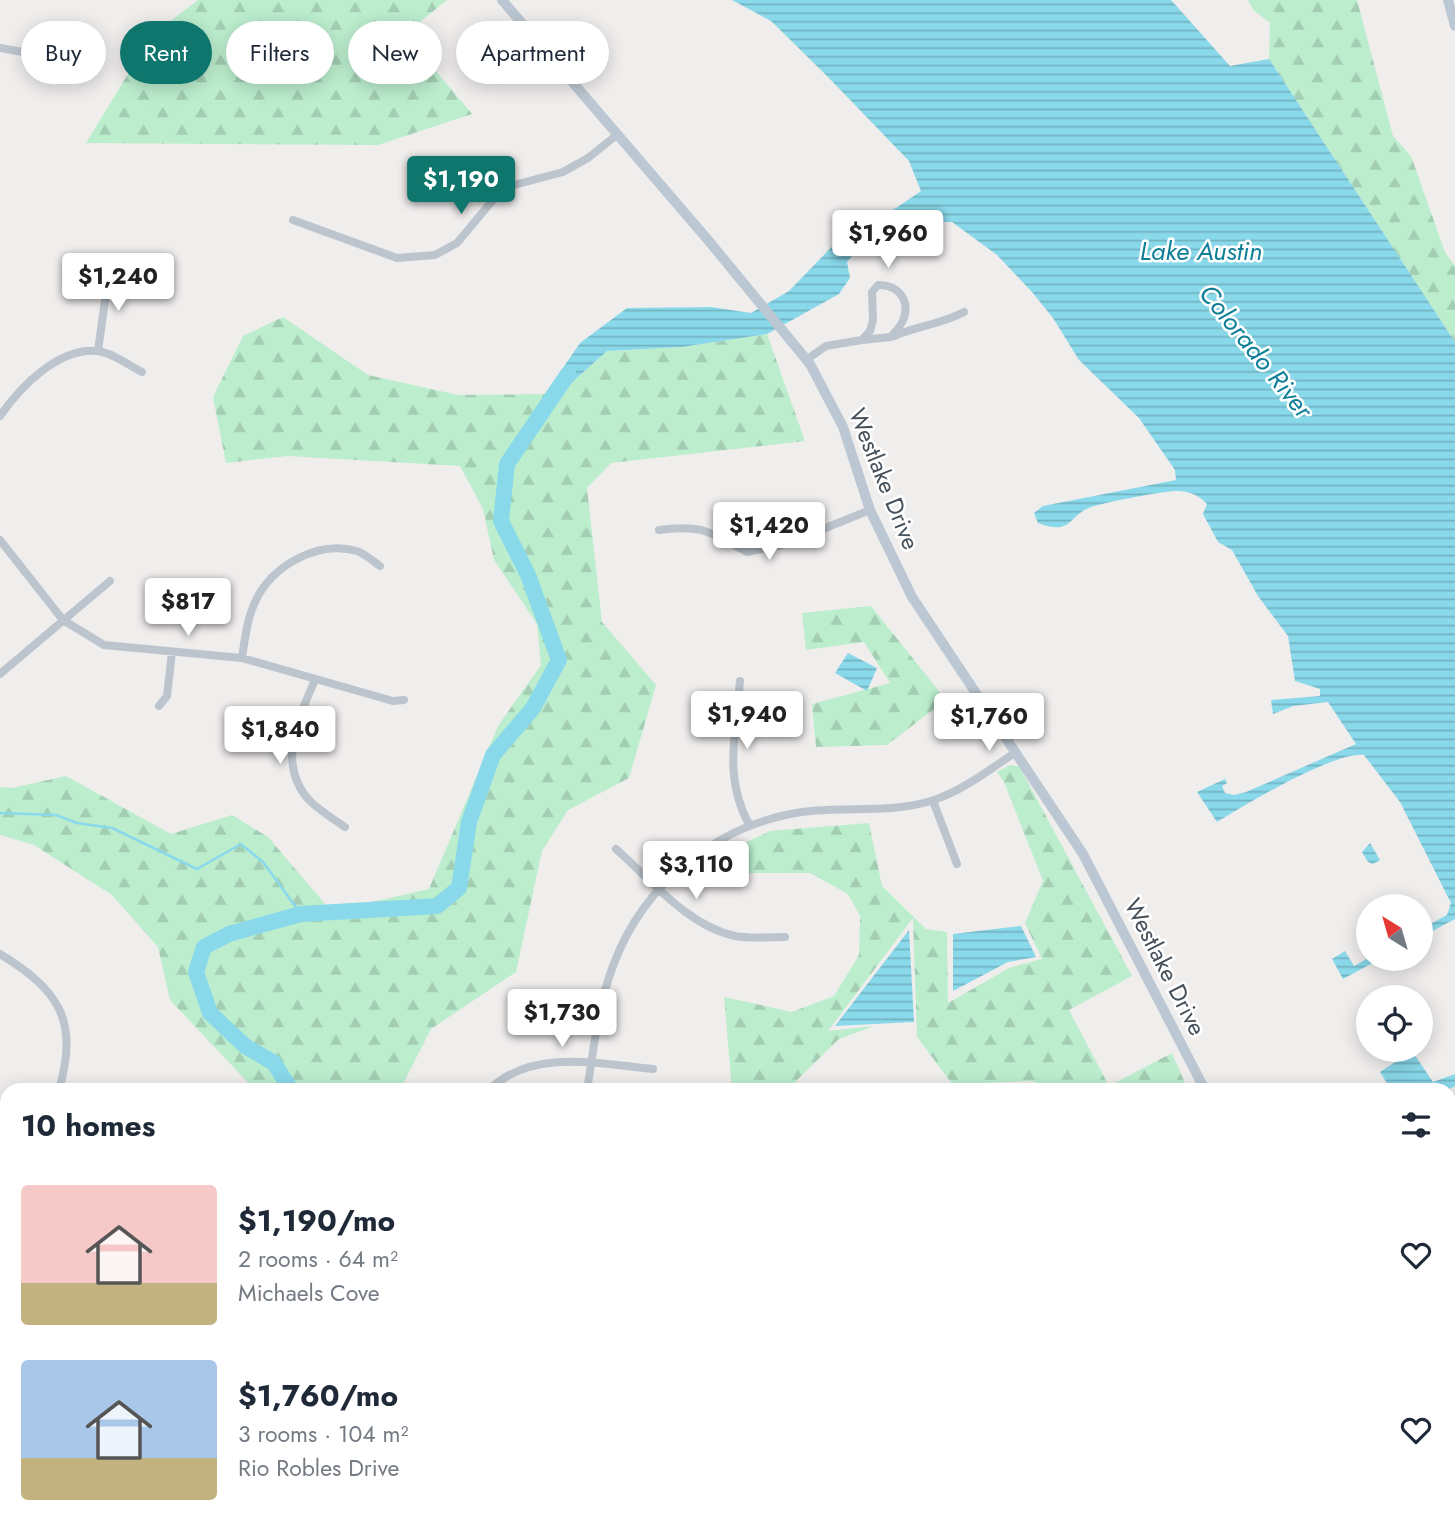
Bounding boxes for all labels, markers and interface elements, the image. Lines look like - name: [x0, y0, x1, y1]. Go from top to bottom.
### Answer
- chip: Buy: [21, 21, 106, 84]
- chip: Rent: [120, 21, 212, 84]
- chip: Filters: [226, 21, 334, 84]
- chip: New: [348, 21, 442, 84]
- chip: Apartment: [456, 21, 609, 84]
- pin: $1,190: [404, 156, 518, 216]
- text: $1,190: [423, 162, 499, 196]
- pin: $1,960: [831, 210, 945, 270]
- text: $1,960: [848, 216, 928, 250]
- water label: Lake Austin: [1140, 232, 1262, 270]
- pin: $1,240: [61, 254, 175, 313]
- text: $1,240: [78, 259, 158, 293]
- water label: Colorado River: [1190, 276, 1323, 427]
- street label: Westlake Drive: [840, 403, 929, 555]
- pin: $1,420: [712, 503, 826, 562]
- text: $1,420: [729, 508, 809, 542]
- pin: $817: [147, 578, 229, 638]
- text: $817: [161, 584, 215, 618]
- pin: $1,940: [690, 692, 804, 751]
- pin: $1,760: [932, 694, 1046, 753]
- text: $1,940: [707, 697, 787, 731]
- text: $1,760: [950, 699, 1028, 733]
- pin: $1,840: [223, 706, 337, 766]
- text: $1,840: [240, 712, 320, 746]
- pin: $3,110: [639, 842, 753, 901]
- text: $3,110: [659, 847, 733, 881]
- street label: Westlake Drive: [1116, 892, 1215, 1041]
- north arrow: [1356, 894, 1433, 971]
- map controls: [1356, 894, 1433, 1062]
- button: locate: [1356, 985, 1433, 1062]
- pin: $1,730: [505, 990, 619, 1049]
- text: $1,730: [524, 995, 600, 1029]
- text: 10 homes: [21, 1104, 155, 1147]
- icon: filters: [1397, 1106, 1435, 1144]
- text: $1,190/mo: [238, 1199, 395, 1242]
- icon: home: [77, 1213, 161, 1297]
- icon: heart: [1397, 1236, 1435, 1274]
- text: 2 rooms · 64 m²: [238, 1242, 398, 1276]
- text: Michaels Cove: [238, 1276, 380, 1310]
- text: $1,760/mo: [238, 1374, 398, 1417]
- icon: home: [77, 1388, 161, 1472]
- icon: heart: [1397, 1411, 1435, 1449]
- text: 3 rooms · 104 m²: [238, 1417, 408, 1451]
- text: Rio Robles Drive: [238, 1451, 399, 1485]

